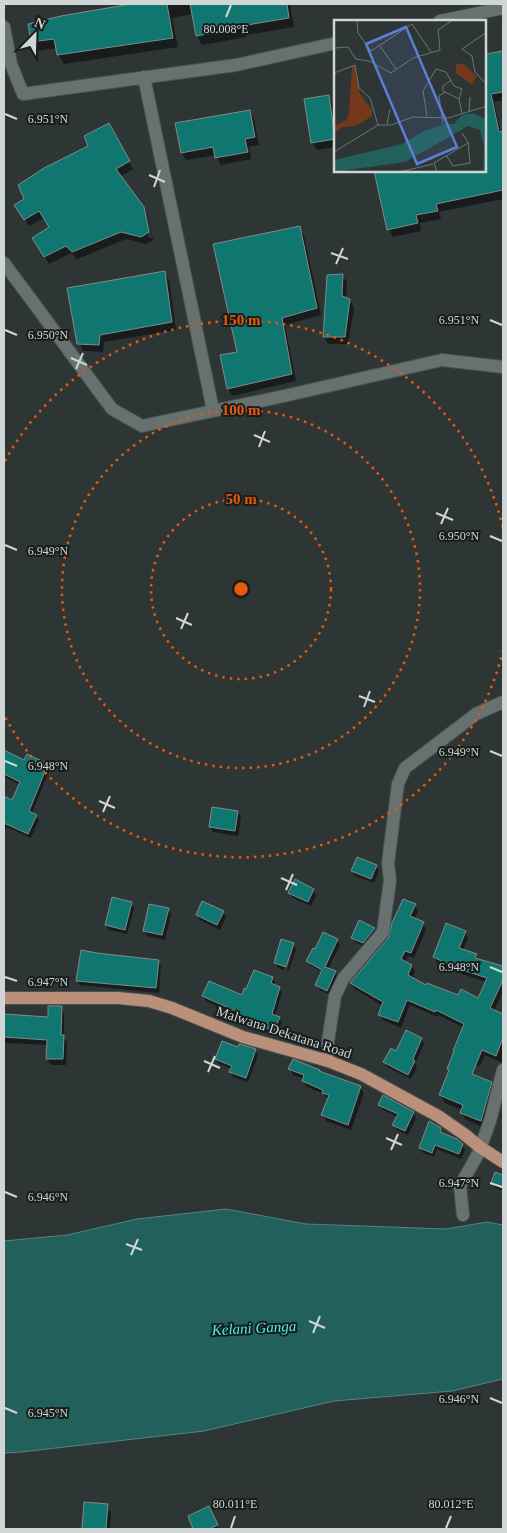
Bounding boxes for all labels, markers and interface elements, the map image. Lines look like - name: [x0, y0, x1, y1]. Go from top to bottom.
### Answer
- north arrow: [10, 10, 60, 60]
- text: N: [32, 15, 47, 32]
- inset map: [334, 20, 487, 172]
- text: 80.008°E: [203, 22, 249, 36]
- text: 6.951°N: [28, 112, 69, 126]
- text: 150 m: [222, 312, 261, 328]
- text: 6.951°N: [439, 313, 480, 327]
- text: 6.950°N: [28, 328, 69, 342]
- text: 100 m: [222, 402, 261, 418]
- text: 50 m: [225, 491, 257, 507]
- text: 6.950°N: [439, 529, 480, 543]
- text: 6.949°N: [28, 544, 69, 558]
- centre of rings: [232, 580, 250, 598]
- text: 6.949°N: [439, 745, 480, 759]
- text: 6.948°N: [28, 759, 69, 773]
- text: 6.948°N: [439, 960, 480, 974]
- text: 6.947°N: [28, 975, 69, 989]
- street label: Malwana Dekatana Road: [214, 1003, 353, 1061]
- text: 6.947°N: [439, 1176, 480, 1190]
- text: 6.946°N: [28, 1190, 69, 1204]
- water label: Kelani Ganga: [210, 1318, 297, 1338]
- text: 6.946°N: [439, 1392, 480, 1406]
- text: 6.945°N: [28, 1406, 69, 1420]
- text: 80.011°E: [213, 1497, 257, 1511]
- text: 80.012°E: [428, 1497, 474, 1511]

